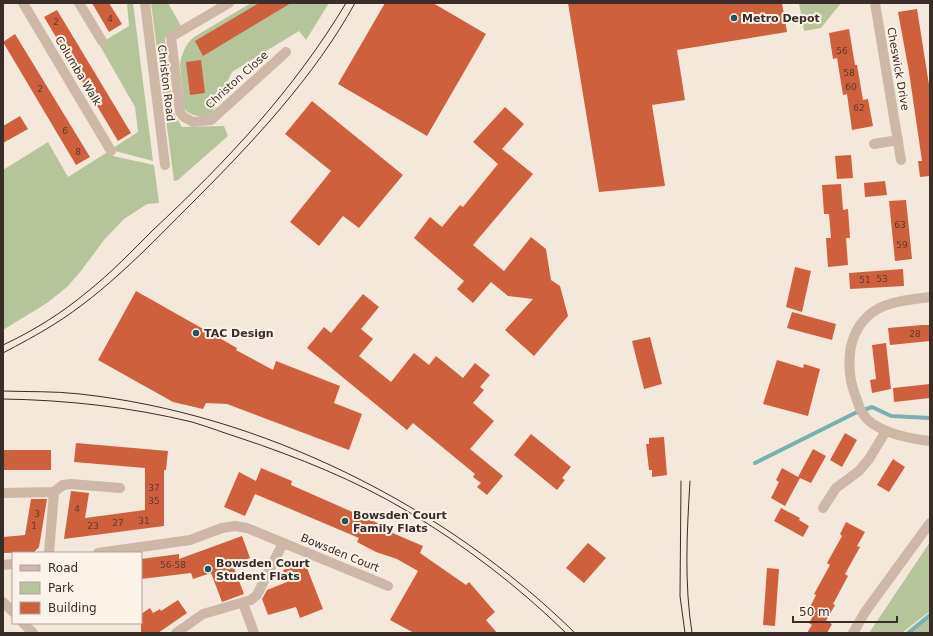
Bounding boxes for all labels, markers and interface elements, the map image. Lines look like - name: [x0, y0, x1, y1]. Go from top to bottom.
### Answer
- place label: Metro Depot: [742, 12, 820, 25]
- marker: Metro Depot: [729, 13, 739, 23]
- house number: 4: [107, 14, 113, 24]
- house number: 2: [53, 17, 59, 27]
- street label: Cheswick Drive: [884, 26, 912, 112]
- street label: Columba Walk: [52, 34, 104, 109]
- street label: Christon Road: [155, 44, 177, 122]
- house number: 56: [836, 46, 848, 56]
- street label: Christon Close: [203, 48, 271, 111]
- house number: 58: [843, 68, 855, 78]
- house number: 60: [845, 82, 857, 92]
- house number: 2: [37, 84, 43, 94]
- house number: 62: [853, 103, 865, 113]
- house number: 6: [62, 126, 68, 136]
- house number: 8: [75, 147, 81, 157]
- house number: 63: [894, 220, 906, 230]
- house number: 59: [896, 240, 908, 250]
- house number: 53: [876, 274, 888, 284]
- house number: 51: [859, 275, 871, 285]
- place label: TAC Design: [204, 327, 274, 340]
- marker: TAC Design: [191, 328, 201, 338]
- house number: 28: [909, 329, 921, 339]
- house number: 37: [148, 483, 160, 493]
- house number: 35: [148, 496, 160, 506]
- house number: 4: [74, 504, 80, 514]
- house number: 3: [34, 509, 40, 519]
- place label: Bowsden Court Family Flats: [353, 509, 447, 535]
- house number: 31: [138, 516, 150, 526]
- marker: Bowsden Court Family Flats: [340, 516, 350, 526]
- house number: 27: [112, 518, 124, 528]
- house number: 1: [31, 521, 37, 531]
- house number: 23: [87, 521, 99, 531]
- street label: Bowsden Court: [299, 531, 382, 575]
- legend: [12, 552, 142, 624]
- place label: Bowsden Court Student Flats: [216, 557, 310, 583]
- house number: 56-58: [160, 560, 186, 570]
- text: Road: [48, 561, 78, 575]
- marker: Bowsden Court Student Flats: [203, 564, 213, 574]
- text: Park: [48, 581, 74, 595]
- scale bar: [793, 598, 897, 624]
- text: Building: [48, 601, 97, 615]
- text: 50 m: [799, 605, 830, 619]

